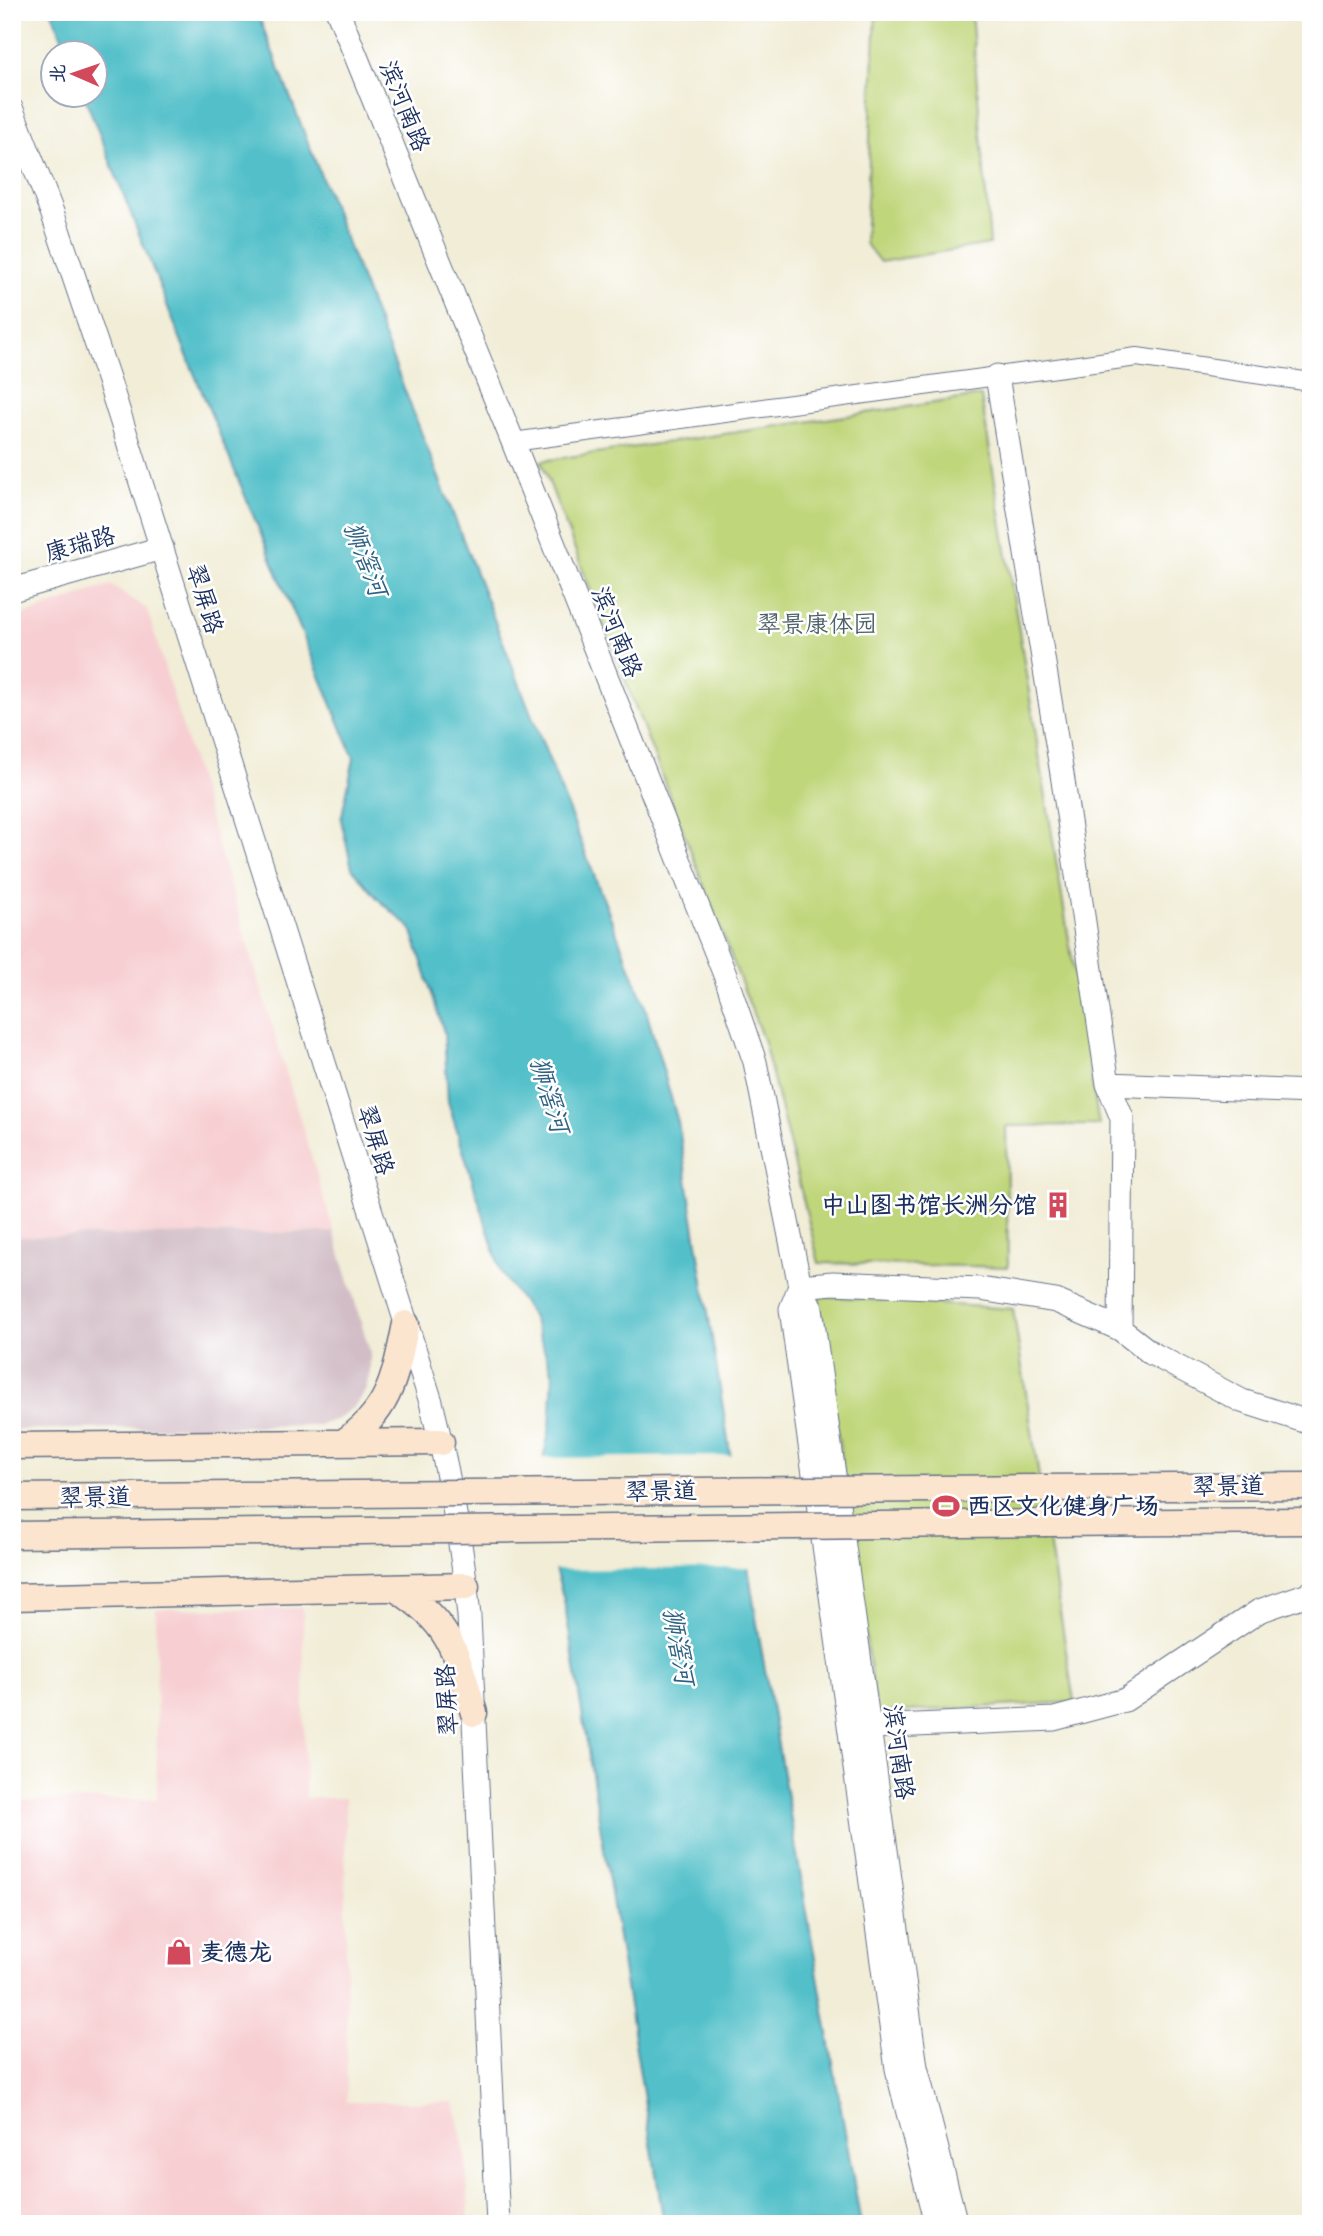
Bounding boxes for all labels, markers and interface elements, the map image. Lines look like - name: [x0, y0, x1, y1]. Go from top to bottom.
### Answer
- north arrow: [38, 38, 108, 108]
- street label: 滨河南路: [368, 56, 437, 158]
- text: 北: [46, 64, 73, 83]
- water label: 狮滘河: [331, 517, 396, 607]
- street label: 康瑞路: [41, 520, 120, 573]
- street label: 翠屏路: [175, 560, 230, 639]
- street label: 滨河南路: [580, 582, 649, 684]
- park label: 翠景康体园: [757, 609, 877, 644]
- water label: 狮滘河: [518, 1053, 578, 1143]
- street label: 翠屏路: [346, 1101, 401, 1180]
- place label: 中山图书馆长洲分馆: [821, 1190, 1037, 1225]
- building icon: 中山图书馆长洲分馆: [1043, 1190, 1073, 1220]
- street label: 翠景道: [1192, 1470, 1264, 1507]
- street label: 翠景道: [625, 1475, 697, 1512]
- street label: 翠景道: [59, 1481, 131, 1518]
- sports icon: 西区文化健身广场: [931, 1491, 961, 1521]
- place label: 西区文化健身广场: [967, 1491, 1159, 1526]
- water label: 狮滘河: [651, 1605, 702, 1692]
- street label: 翠屏路: [430, 1663, 469, 1737]
- street label: 滨河南路: [873, 1702, 921, 1802]
- shop icon: 麦德龙: [164, 1937, 194, 1967]
- place label: 麦德龙: [200, 1937, 272, 1972]

